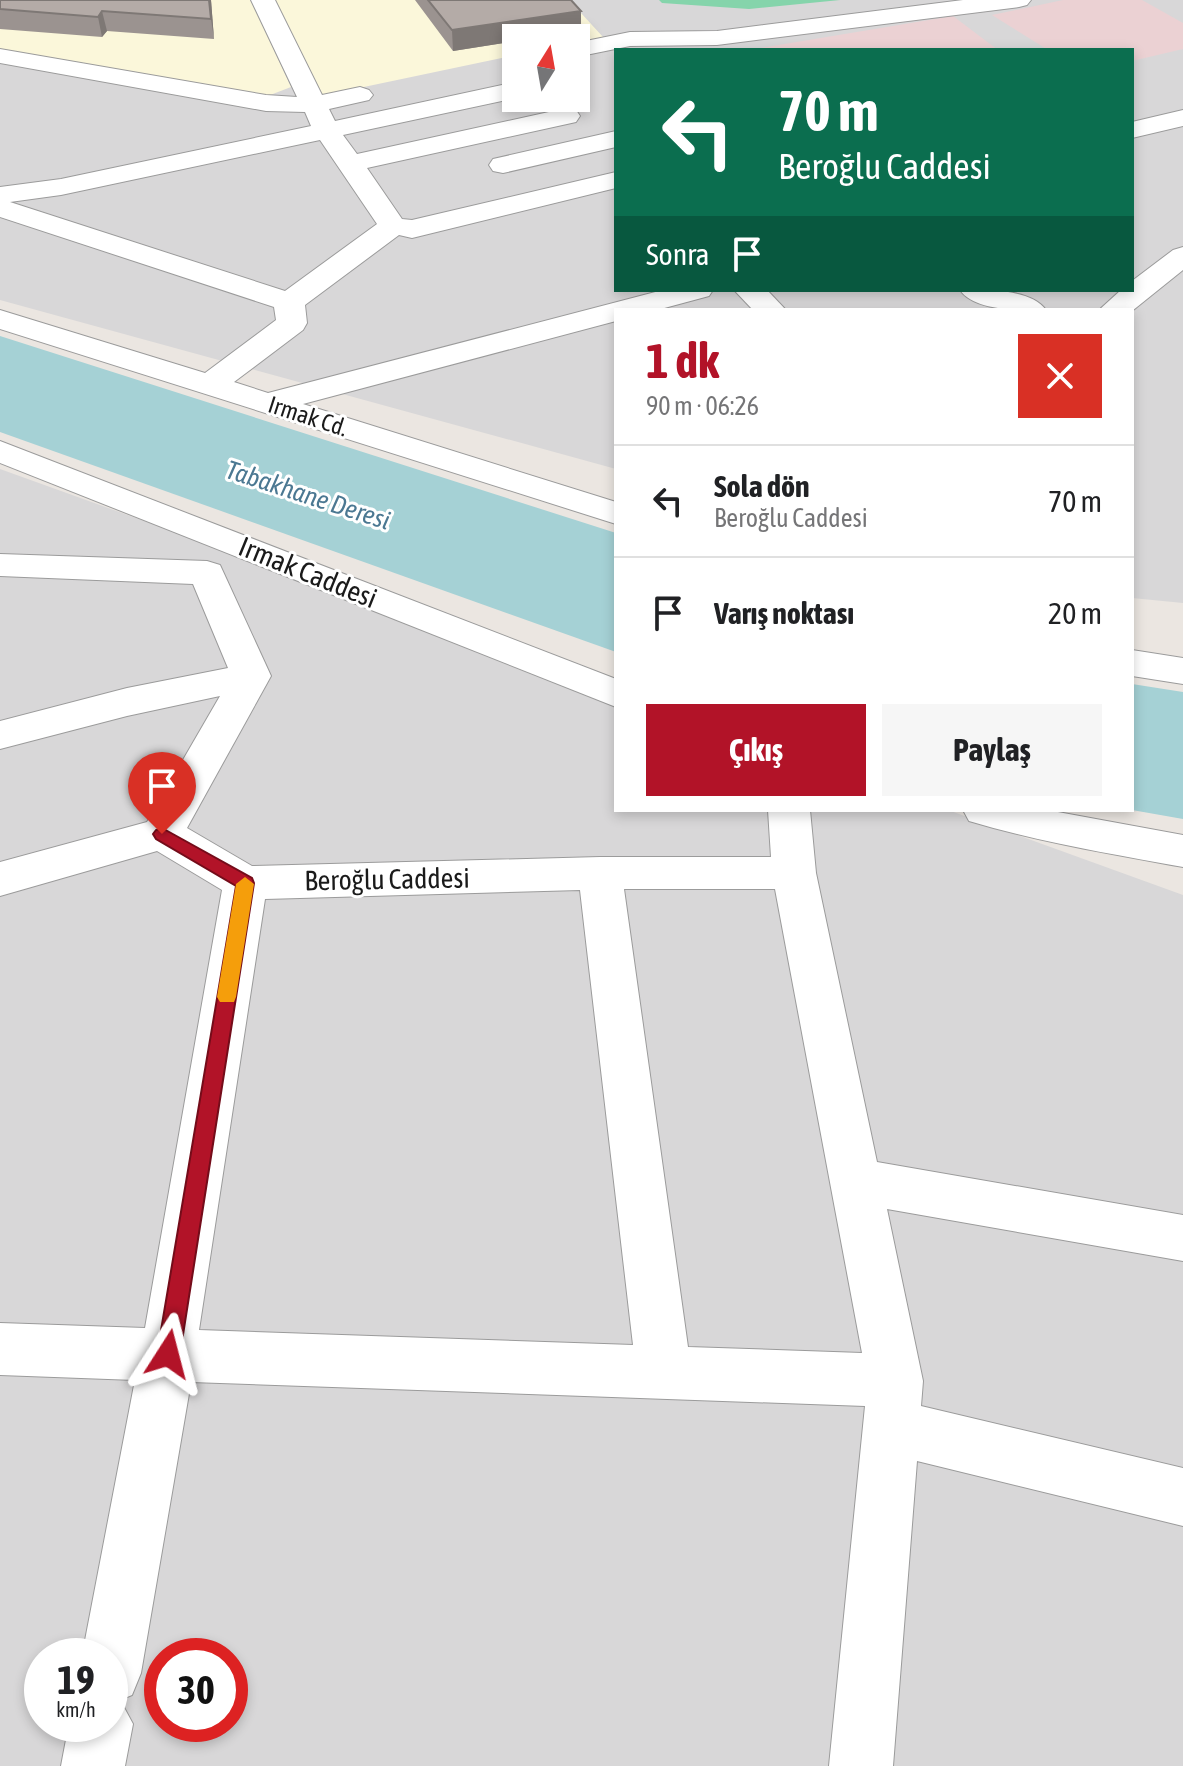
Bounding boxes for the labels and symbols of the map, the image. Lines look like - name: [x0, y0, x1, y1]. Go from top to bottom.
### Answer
- north arrow: [502, 24, 590, 112]
- street label: Irmak Cd.: [265, 391, 351, 441]
- water label: Tabakhane Deresi: [222, 454, 394, 536]
- street label: Irmak Caddesi: [234, 530, 382, 614]
- pin: [128, 752, 196, 834]
- street label: Beroğlu Caddesi: [304, 862, 470, 896]
- position arrow: [126, 1312, 210, 1396]
- speed limit sign: 30: [144, 1638, 248, 1742]

